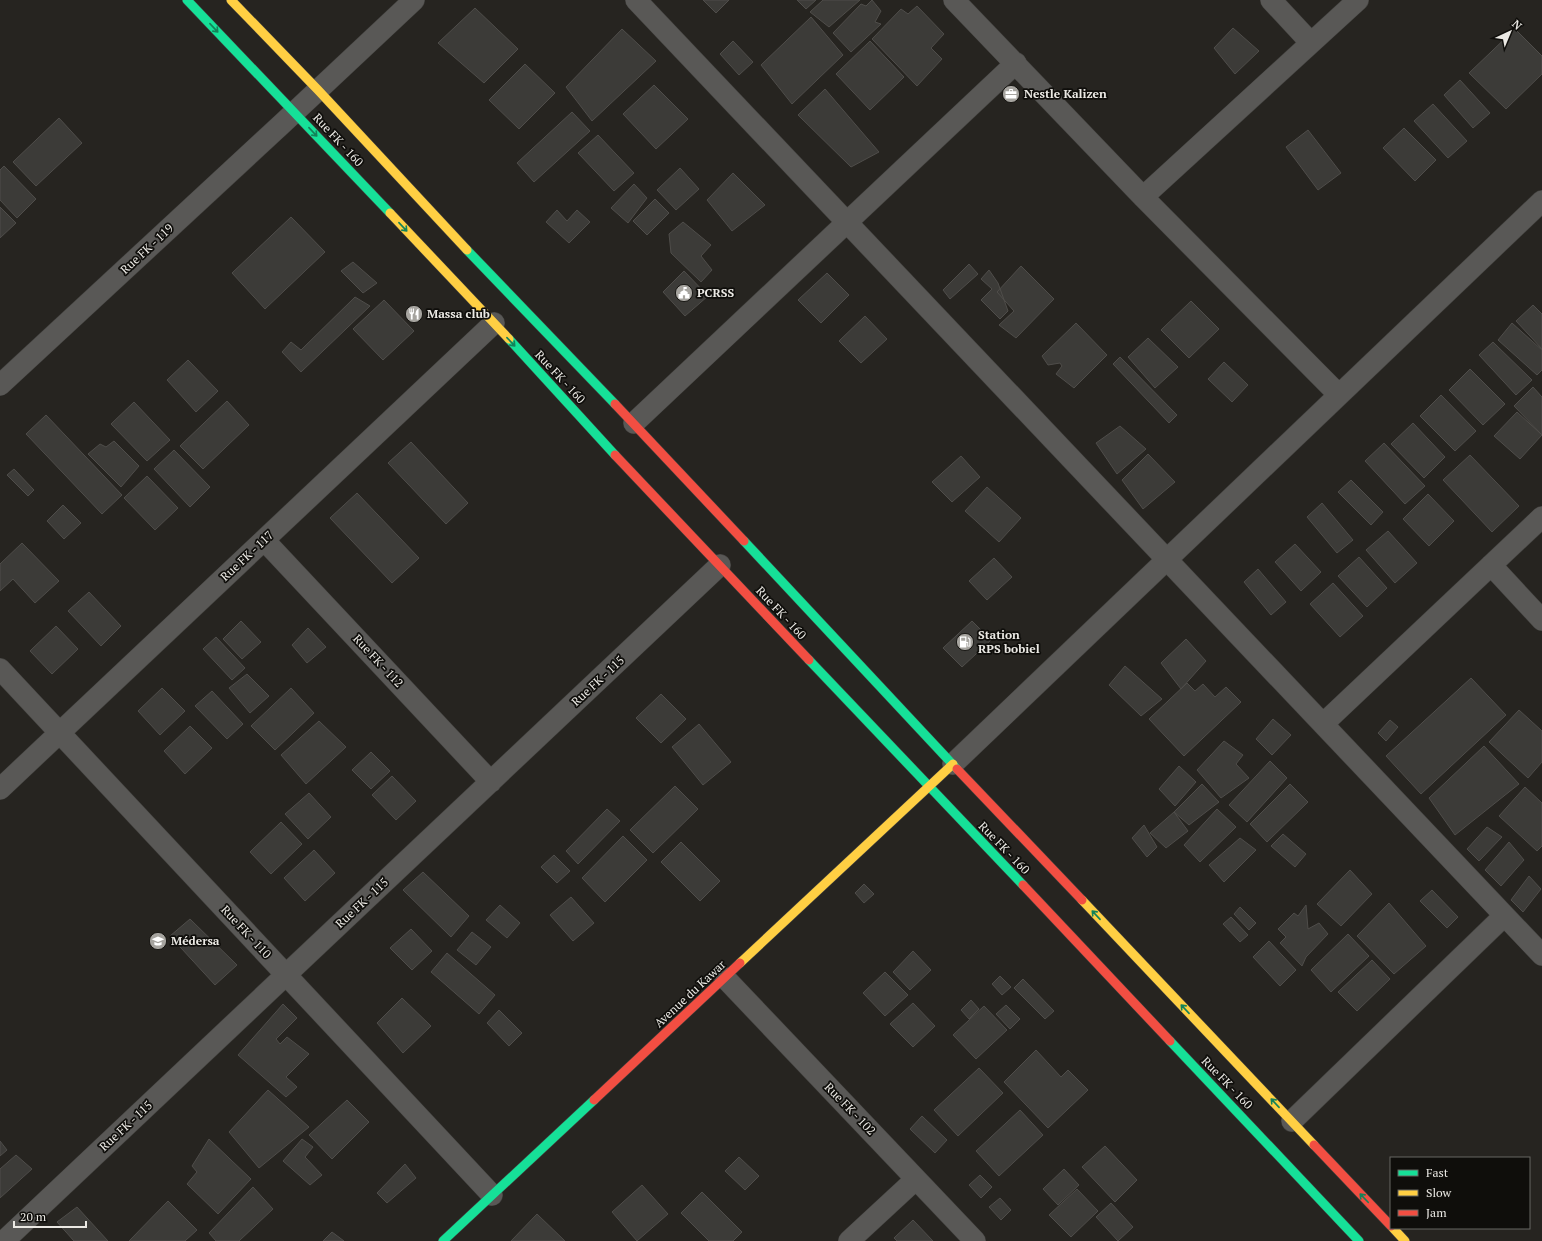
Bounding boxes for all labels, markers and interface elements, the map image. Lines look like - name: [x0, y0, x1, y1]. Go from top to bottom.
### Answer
- north arrow: [1490, 12, 1530, 52]
- text: N: [1509, 17, 1525, 33]
- one-way arrow: [209, 23, 218, 33]
- office icon: Nestle Kalizen: [1001, 84, 1021, 104]
- place label: Nestle Kalizen: [1024, 86, 1107, 101]
- street label: Rue FK - 160: [310, 110, 367, 169]
- one-way arrow: [309, 127, 318, 137]
- street label: Rue FK - 119: [117, 220, 176, 277]
- one-way arrow: [398, 221, 407, 231]
- public building icon: PCRSS: [674, 283, 694, 303]
- place label: PCRSS: [697, 285, 734, 300]
- restaurant icon: Massa club: [404, 304, 424, 324]
- place label: Massa club: [427, 306, 490, 321]
- one-way arrow: [506, 336, 515, 346]
- street label: Rue FK - 160: [532, 347, 589, 406]
- street label: Rue FK - 117: [217, 527, 276, 584]
- street label: Rue FK - 160: [753, 583, 810, 642]
- place label: Station RPS bobiel: [978, 627, 1040, 656]
- street label: Rue FK - 112: [350, 631, 407, 690]
- fuel station icon: Station RPS bobiel: [955, 632, 975, 652]
- street label: Rue FK - 115: [568, 652, 627, 709]
- street label: Rue FK - 160: [976, 818, 1033, 877]
- street label: Rue FK - 115: [332, 874, 391, 931]
- street label: Rue FK - 110: [218, 902, 275, 961]
- one-way arrow: [1092, 910, 1101, 920]
- school or university icon: Médersa: [148, 931, 168, 951]
- place label: Médersa: [171, 933, 220, 948]
- street label: Avenue du Kawar: [651, 957, 729, 1030]
- one-way arrow: [1180, 1004, 1190, 1014]
- street label: Rue FK - 160: [1199, 1053, 1256, 1112]
- street label: Rue FK - 102: [822, 1079, 879, 1138]
- street label: Rue FK - 115: [96, 1097, 155, 1154]
- one-way arrow: [1270, 1098, 1279, 1109]
- legend: [1390, 1157, 1530, 1229]
- text: Fast: [1426, 1165, 1449, 1180]
- text: Slow: [1426, 1185, 1452, 1200]
- one-way arrow: [1359, 1193, 1369, 1203]
- scale bar: [14, 1203, 86, 1229]
- text: Jam: [1426, 1205, 1447, 1220]
- text: 20 m: [20, 1209, 47, 1224]

